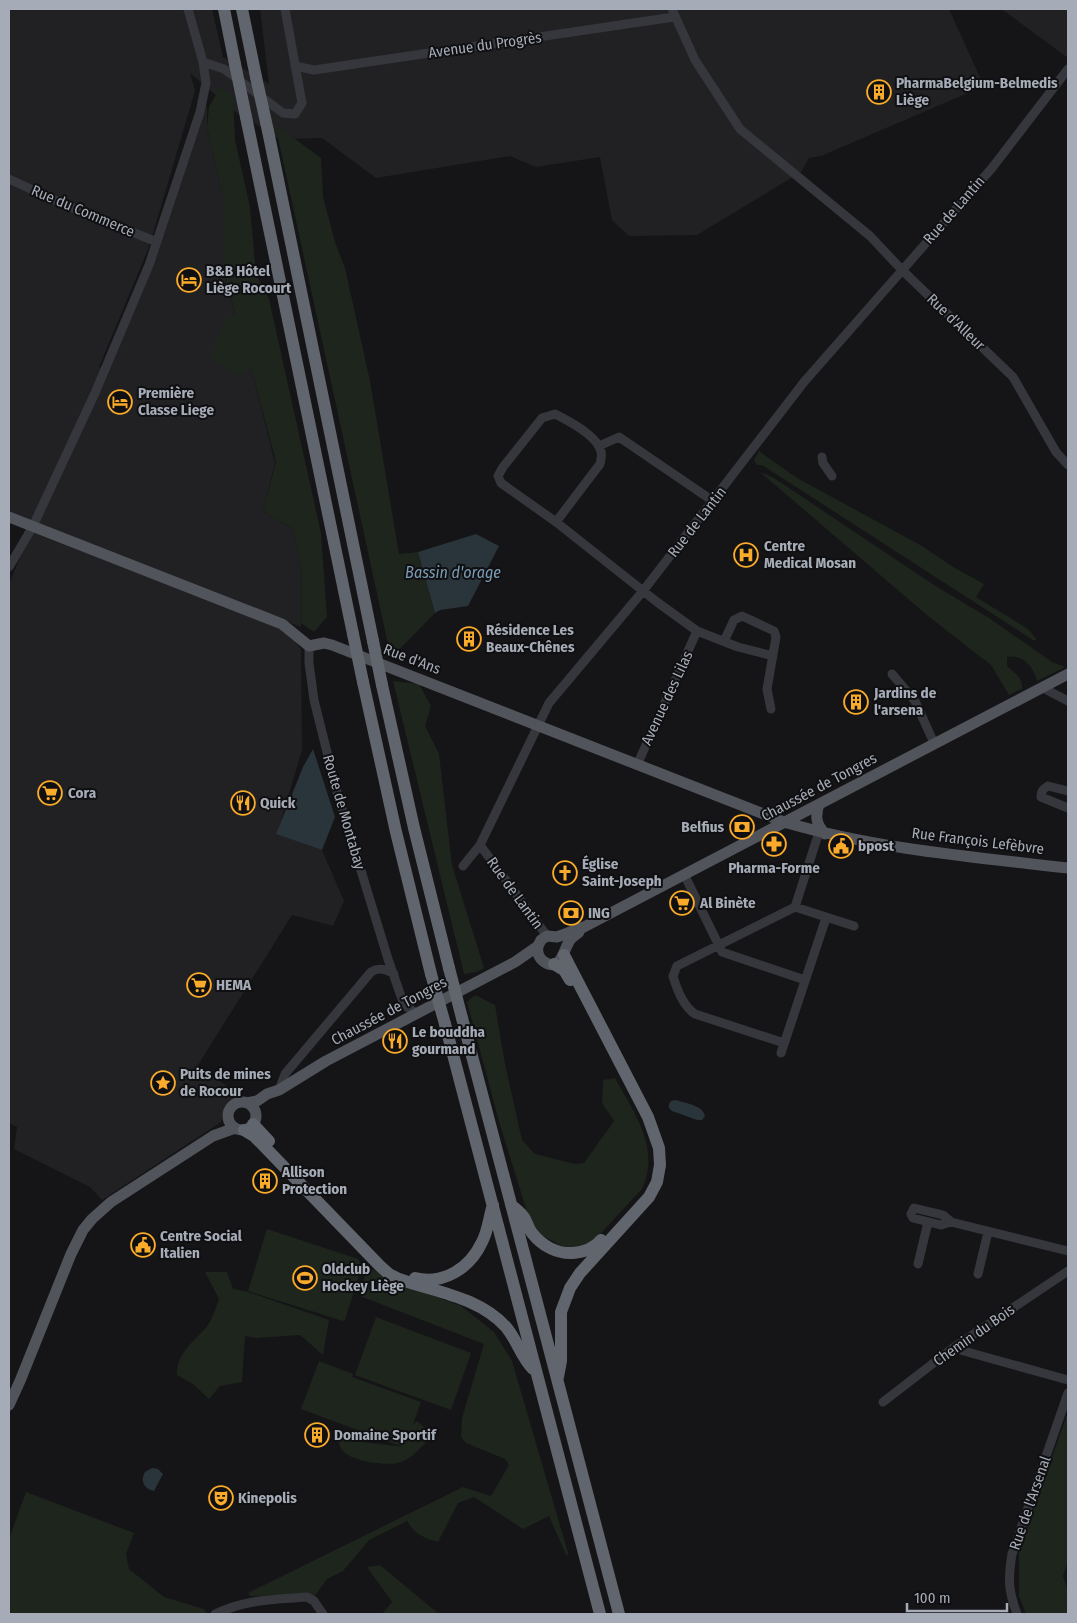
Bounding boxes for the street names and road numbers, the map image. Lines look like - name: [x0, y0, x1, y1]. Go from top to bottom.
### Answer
- street label: Avenue du Progrès: [427, 28, 543, 62]
- street label: Rue de Lantin: [920, 172, 988, 248]
- street label: Rue du Commerce: [29, 181, 137, 241]
- street label: Rue d'Alleur: [923, 290, 989, 355]
- street label: Rue de Lantin: [664, 483, 730, 561]
- street label: Rue d'Ans: [381, 640, 443, 678]
- street label: Avenue des Lilas: [637, 648, 697, 748]
- street label: Chaussée de Tongres: [758, 749, 880, 825]
- street label: Route de Montabay: [319, 753, 369, 872]
- street label: Rue François Lefèbvre: [911, 824, 1045, 858]
- street label: Rue de Lantin: [483, 854, 547, 932]
- street label: Chaussée de Tongres: [328, 973, 450, 1049]
- street label: Chemin du Bois: [930, 1300, 1018, 1370]
- street label: Rue de l'Arsenal: [1006, 1454, 1054, 1552]

